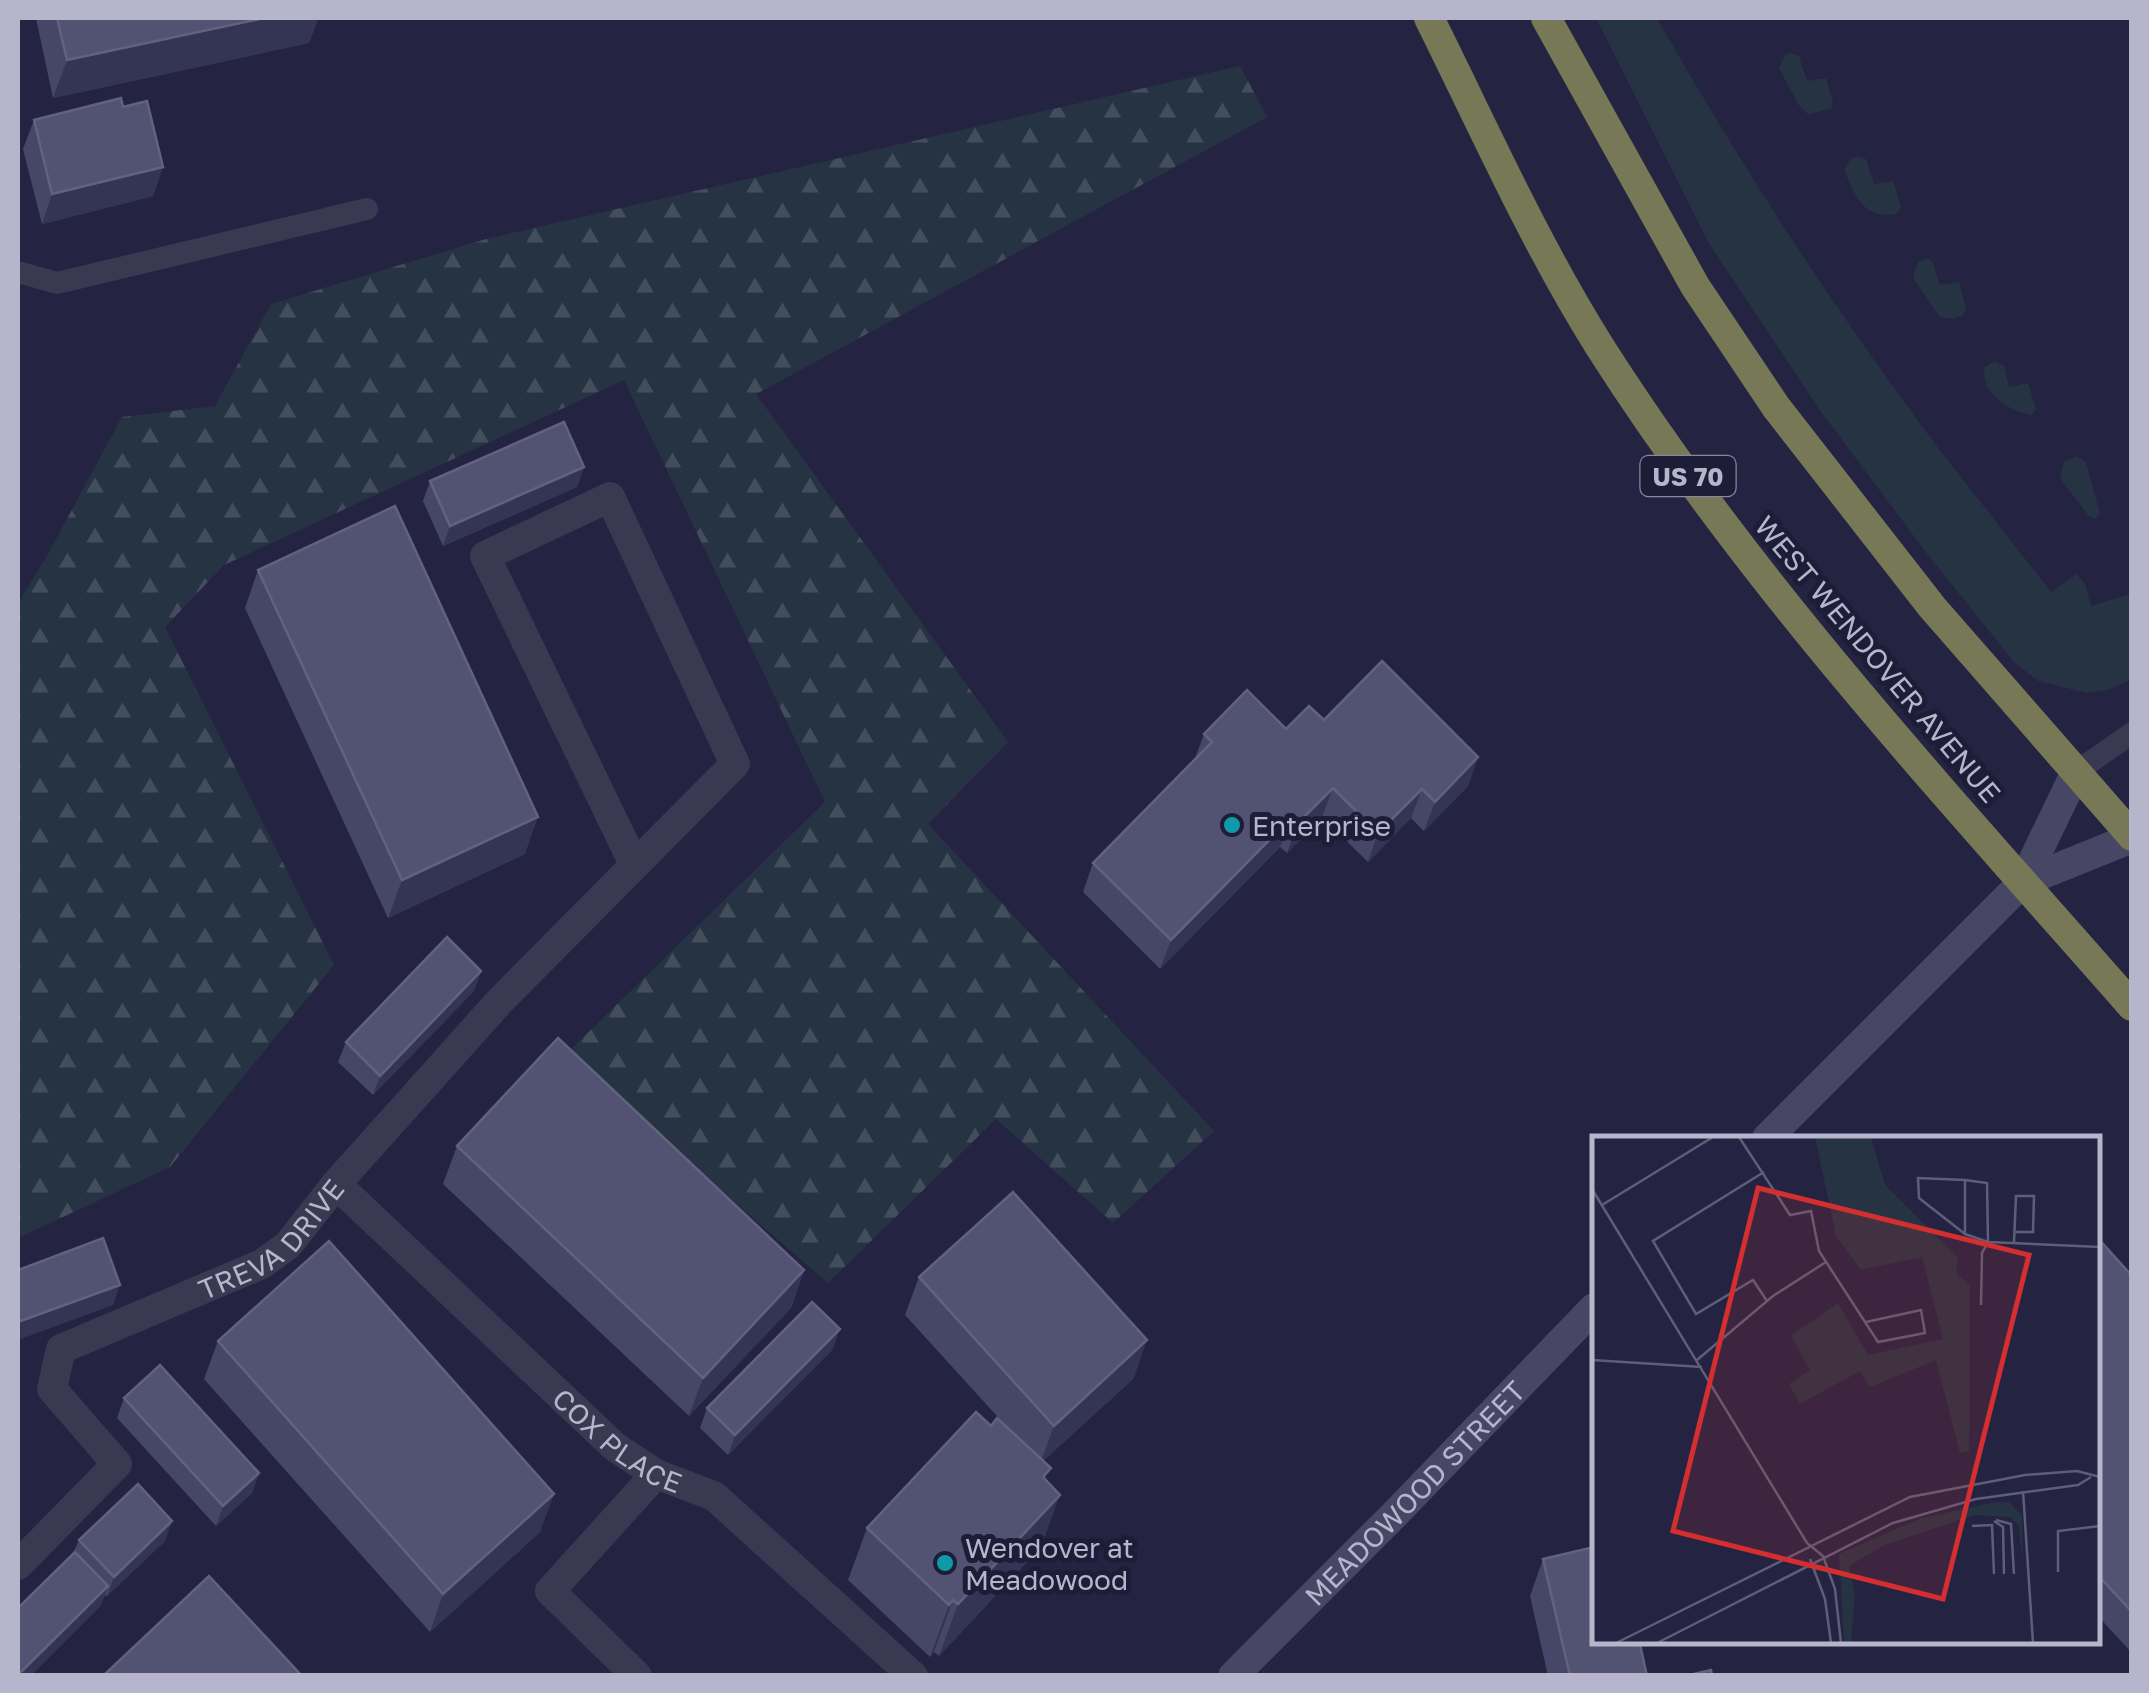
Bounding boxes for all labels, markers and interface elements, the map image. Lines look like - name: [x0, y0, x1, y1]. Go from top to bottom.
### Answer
- road number: US 70: [1640, 456, 1736, 496]
- street label: WEST WENDOVER AVENUE: [1748, 509, 2008, 809]
- place label: Enterprise: [1252, 809, 1391, 842]
- marker: Enterprise: [1221, 814, 1243, 836]
- inset map: [1592, 1136, 2099, 1643]
- street label: TREVA DRIVE: [193, 1172, 350, 1305]
- street label: MEADOWOOD STREET: [1297, 1374, 1531, 1612]
- street label: COX PLACE: [547, 1381, 687, 1499]
- place label: Wendover at Meadowood: [965, 1531, 1134, 1596]
- marker: Wendover at Meadowood: [934, 1552, 956, 1574]

